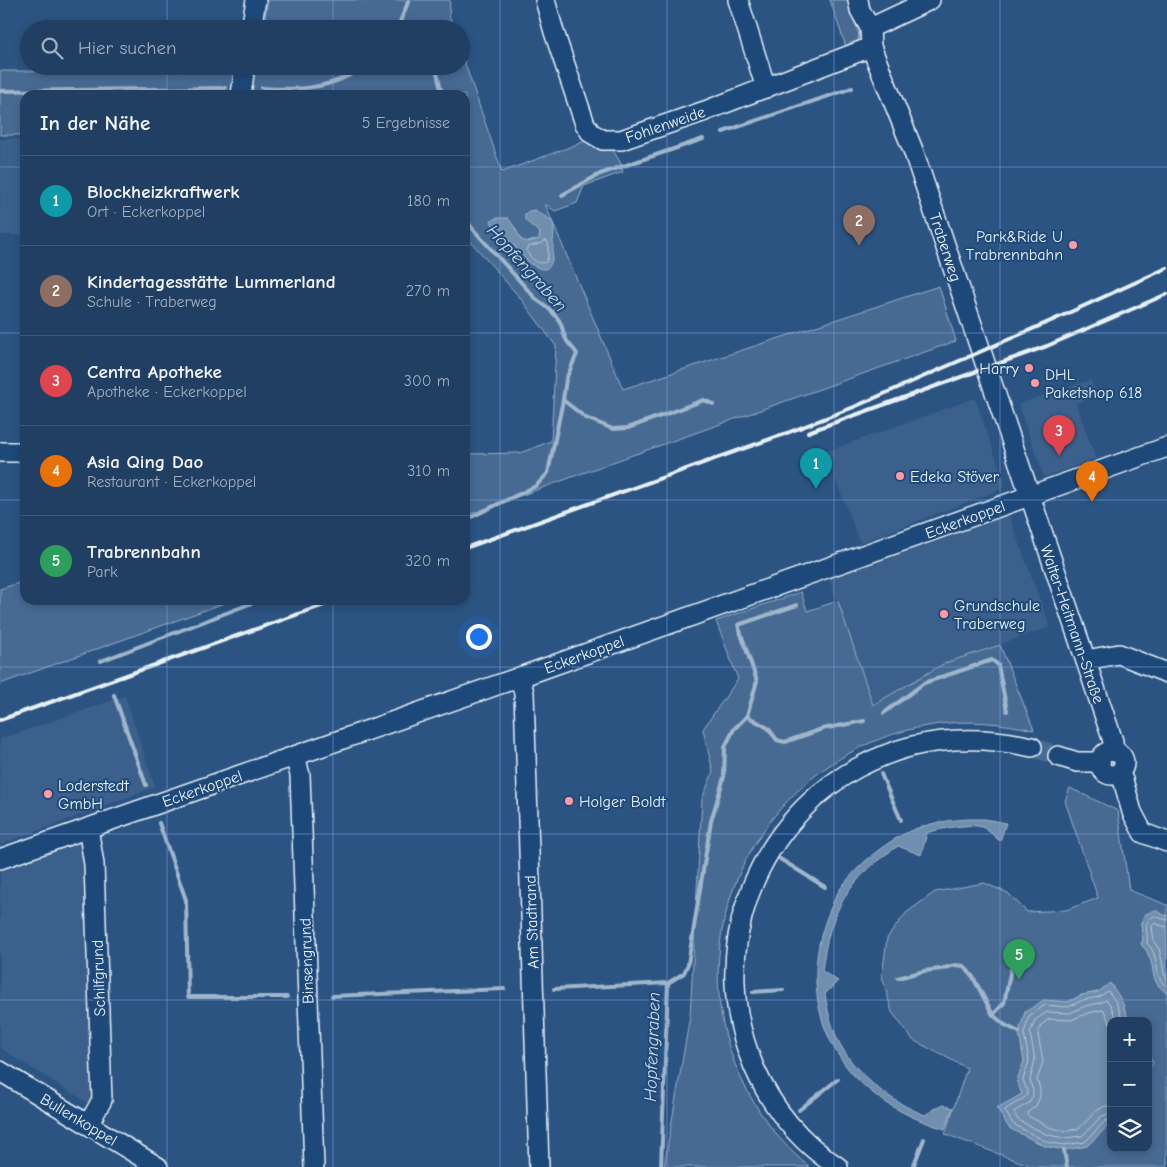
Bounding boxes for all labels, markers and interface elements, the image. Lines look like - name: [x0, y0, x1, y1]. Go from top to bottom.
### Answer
- search box: [20, 20, 470, 75]
- icon: search: [38, 34, 66, 62]
- text: Hier suchen: [78, 37, 176, 59]
- street label: Fohlenweide: [623, 103, 708, 147]
- text: In der Nähe: [40, 111, 150, 135]
- text: 5 Ergebnisse: [362, 114, 450, 132]
- text: Blockheizkraftwerk: [87, 181, 240, 203]
- text: 1: [53, 192, 59, 210]
- text: 180 m: [407, 192, 450, 210]
- text: Ort · Eckerkoppel: [87, 203, 205, 221]
- pin: 2: [843, 205, 875, 246]
- street label: Traberweg: [925, 211, 965, 284]
- water label: Hopfengraben: [482, 221, 571, 316]
- place label: Park&Ride U Trabrennbahn: [966, 228, 1063, 264]
- marker: Park&Ride U Trabrennbahn: [1067, 239, 1079, 251]
- text: Kindertagesstätte Lummerland: [87, 271, 336, 293]
- text: 2: [52, 282, 60, 300]
- text: 270 m: [406, 282, 450, 300]
- text: Schule · Traberweg: [87, 293, 217, 311]
- place label: Harry: [979, 360, 1020, 378]
- text: Centra Apotheke: [87, 361, 222, 383]
- marker: Harry: [1023, 362, 1035, 374]
- place label: DHL Paketshop 618: [1045, 366, 1142, 402]
- text: 3: [52, 372, 60, 390]
- text: 300 m: [404, 372, 450, 390]
- marker: DHL Paketshop 618: [1029, 377, 1041, 389]
- text: Apotheke · Eckerkoppel: [87, 383, 247, 401]
- pin: 3: [1043, 415, 1075, 456]
- pin: 1: [800, 448, 832, 489]
- text: Asia Qing Dao: [87, 451, 203, 473]
- pin: 4: [1076, 461, 1108, 502]
- text: 4: [52, 462, 60, 480]
- text: 310 m: [407, 462, 450, 480]
- place label: Edeka Stöver: [910, 468, 1000, 486]
- marker: Edeka Stöver: [894, 470, 906, 482]
- text: Restaurant · Eckerkoppel: [87, 473, 256, 491]
- street label: Eckerkoppel: [923, 497, 1008, 543]
- text: Trabrennbahn: [87, 541, 201, 563]
- street label: Walter-Heitmann-Straße: [1036, 543, 1108, 706]
- text: 5: [52, 552, 60, 570]
- text: 320 m: [405, 552, 450, 570]
- text: Park: [87, 563, 118, 581]
- place label: Grundschule Traberweg: [954, 597, 1040, 633]
- marker: Grundschule Traberweg: [938, 608, 950, 620]
- your location: [466, 624, 492, 650]
- street label: Eckerkoppel: [542, 632, 627, 678]
- street label: Eckerkoppel: [160, 767, 245, 811]
- place label: Loderstedt GmbH: [58, 777, 129, 813]
- marker: Loderstedt GmbH: [42, 788, 54, 800]
- place label: Holger Boldt: [579, 793, 666, 811]
- marker: Holger Boldt: [563, 795, 575, 807]
- street label: Am Stadtrand: [521, 875, 543, 969]
- street label: Binsengrund: [297, 918, 317, 1004]
- street label: Schilfgrund: [89, 939, 109, 1017]
- pin: 5: [1003, 939, 1035, 980]
- water label: Hopfengraben: [640, 992, 665, 1102]
- map controls: [1107, 1017, 1152, 1152]
- button: +: [1107, 1017, 1152, 1062]
- button: −: [1107, 1062, 1152, 1107]
- street label: Bullenkoppel: [37, 1090, 120, 1150]
- button: layers: [1107, 1107, 1152, 1152]

